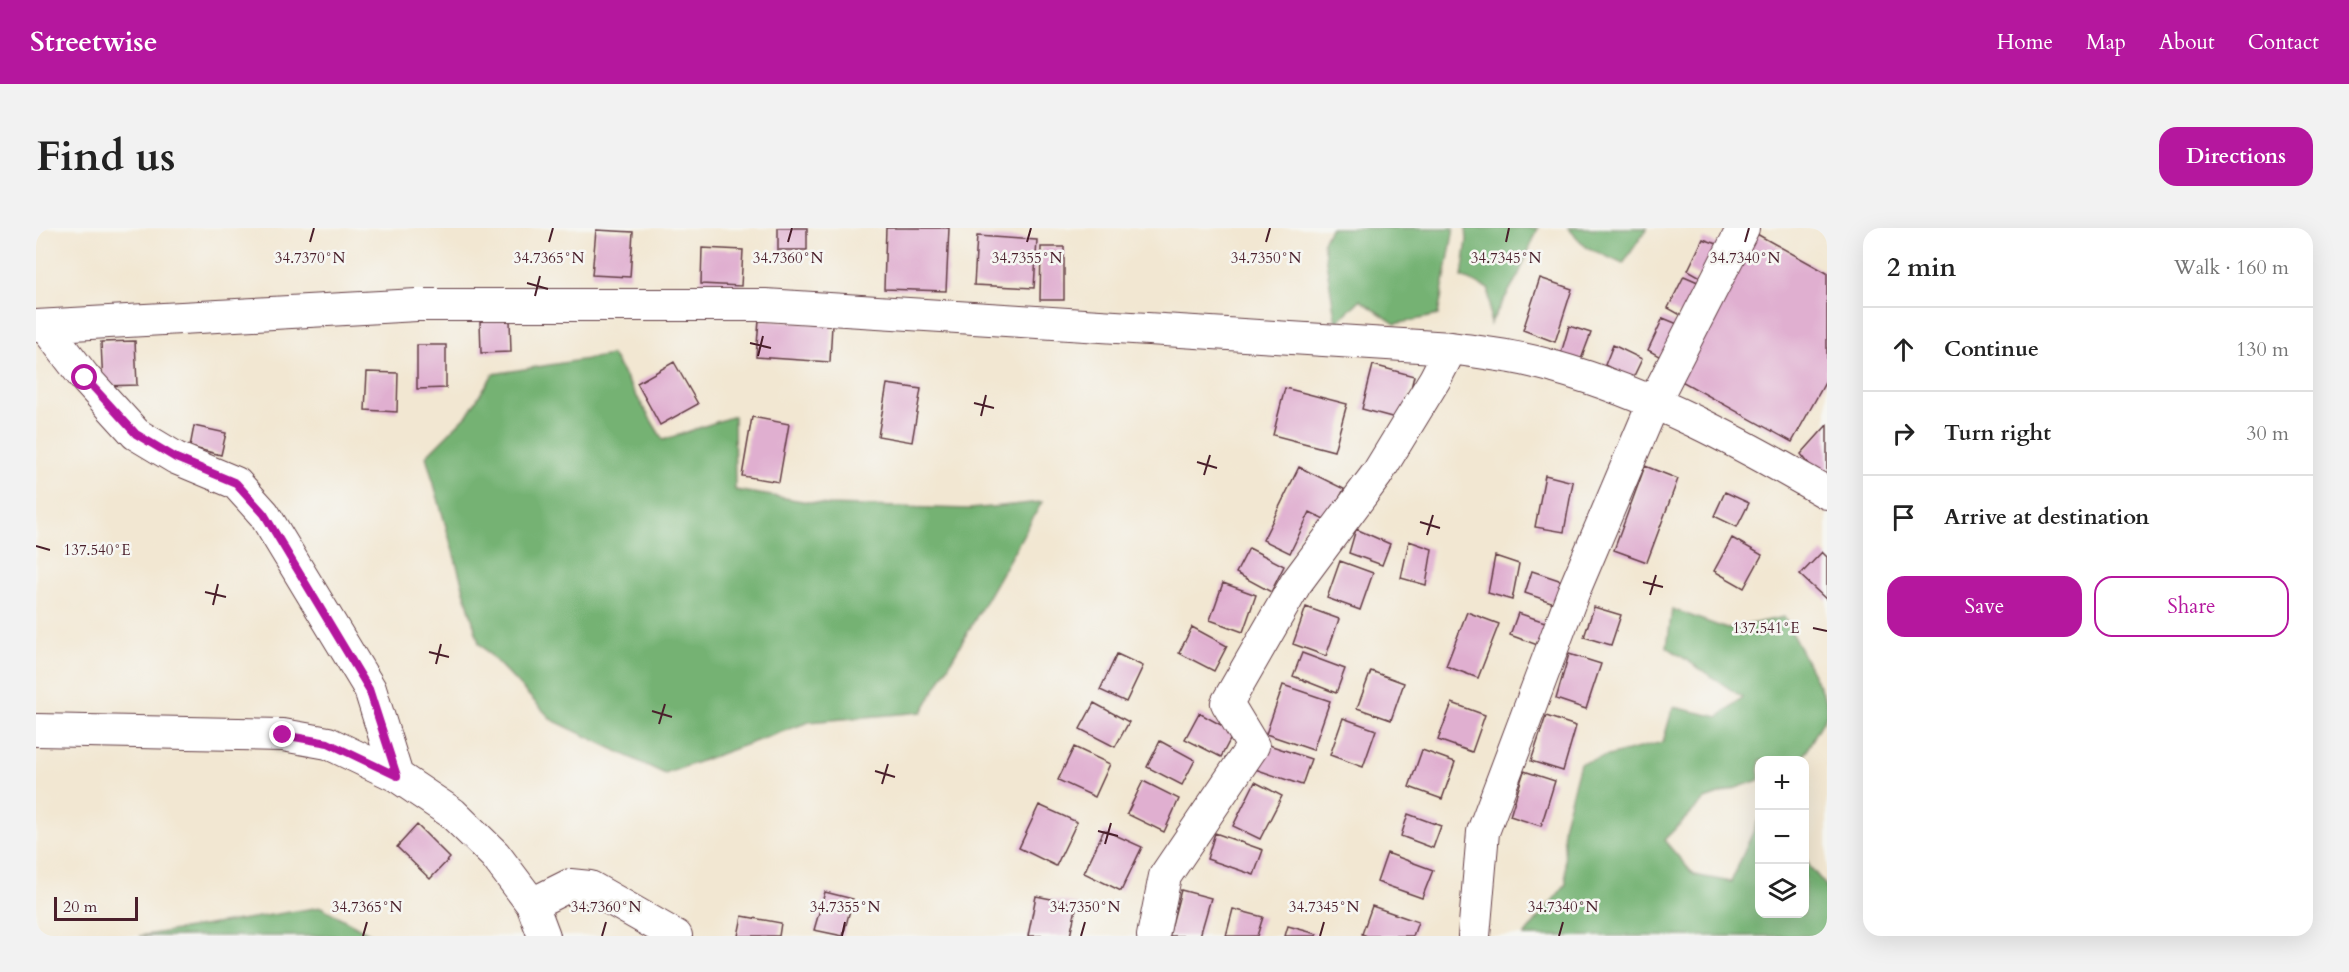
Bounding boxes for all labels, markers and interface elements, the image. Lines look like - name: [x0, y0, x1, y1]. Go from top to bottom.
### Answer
- text: Streetwise: [30, 23, 158, 61]
- text: Home: [1997, 28, 2053, 57]
- text: Map: [2086, 28, 2126, 57]
- text: About: [2159, 28, 2215, 57]
- text: Contact: [2248, 28, 2319, 57]
- button: Directions: [2159, 127, 2313, 186]
- text: Find us: [36, 128, 176, 185]
- text: 34.7370°N: [275, 248, 345, 268]
- text: 34.7365°N: [514, 248, 584, 268]
- text: 34.7360°N: [753, 248, 823, 268]
- text: 34.7355°N: [992, 248, 1062, 268]
- text: 34.7350°N: [1231, 248, 1301, 268]
- text: 34.7345°N: [1471, 248, 1541, 268]
- text: 34.7340°N: [1710, 248, 1780, 268]
- text: 2 min: [1887, 250, 1956, 285]
- text: Walk · 160 m: [2174, 254, 2289, 281]
- icon: ahead: [1887, 333, 1920, 366]
- text: Continue: [1944, 334, 2039, 364]
- text: 130 m: [2236, 336, 2289, 363]
- route start: [71, 364, 97, 390]
- icon: right: [1887, 417, 1920, 450]
- text: Turn right: [1944, 418, 2051, 448]
- text: 30 m: [2246, 420, 2289, 447]
- icon: arrive: [1887, 501, 1920, 534]
- text: Arrive at destination: [1944, 502, 2149, 532]
- text: 137.540°E: [64, 540, 130, 560]
- button: Save: [1887, 576, 2082, 637]
- button: Share: [2094, 576, 2289, 637]
- text: 137.541°E: [1733, 618, 1799, 638]
- route end: [269, 721, 295, 747]
- map controls: [1755, 756, 1809, 918]
- button: +: [1755, 756, 1809, 810]
- button: −: [1755, 810, 1809, 864]
- button: layers: [1755, 864, 1809, 918]
- scale bar: [54, 894, 138, 922]
- text: 20 m: [63, 896, 97, 918]
- text: 34.7365°N: [332, 897, 402, 917]
- text: 34.7360°N: [571, 897, 641, 917]
- text: 34.7355°N: [810, 897, 880, 917]
- text: 34.7350°N: [1050, 897, 1120, 917]
- text: 34.7345°N: [1289, 897, 1359, 917]
- text: 34.7340°N: [1528, 897, 1598, 917]

